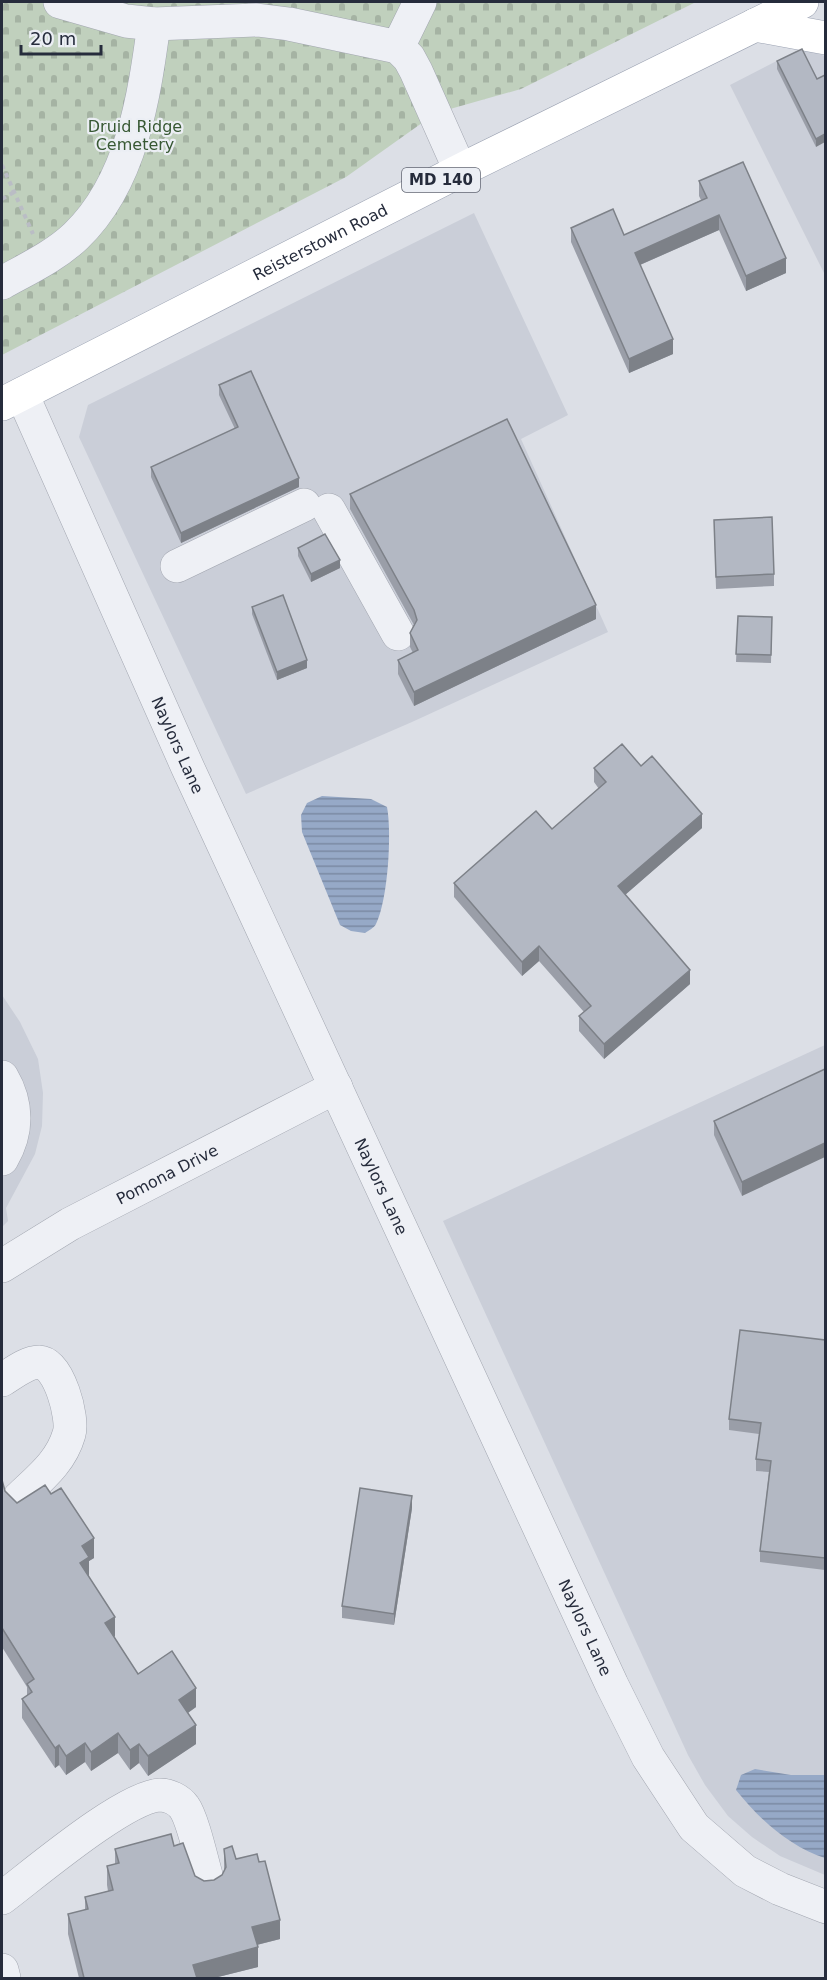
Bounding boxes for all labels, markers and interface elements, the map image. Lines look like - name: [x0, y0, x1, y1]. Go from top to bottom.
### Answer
- scale bar: [21, 18, 100, 56]
- text: 20 m: [30, 28, 76, 49]
- park label: Druid Ridge Cemetery: [88, 117, 182, 154]
- road number: MD 140: [402, 168, 480, 192]
- street label: Reisterstown Road: [250, 200, 391, 284]
- street label: Naylors Lane: [148, 694, 208, 796]
- street label: Naylors Lane: [351, 1135, 412, 1238]
- street label: Pomona Drive: [113, 1140, 221, 1208]
- street label: Naylors Lane: [555, 1576, 616, 1679]

